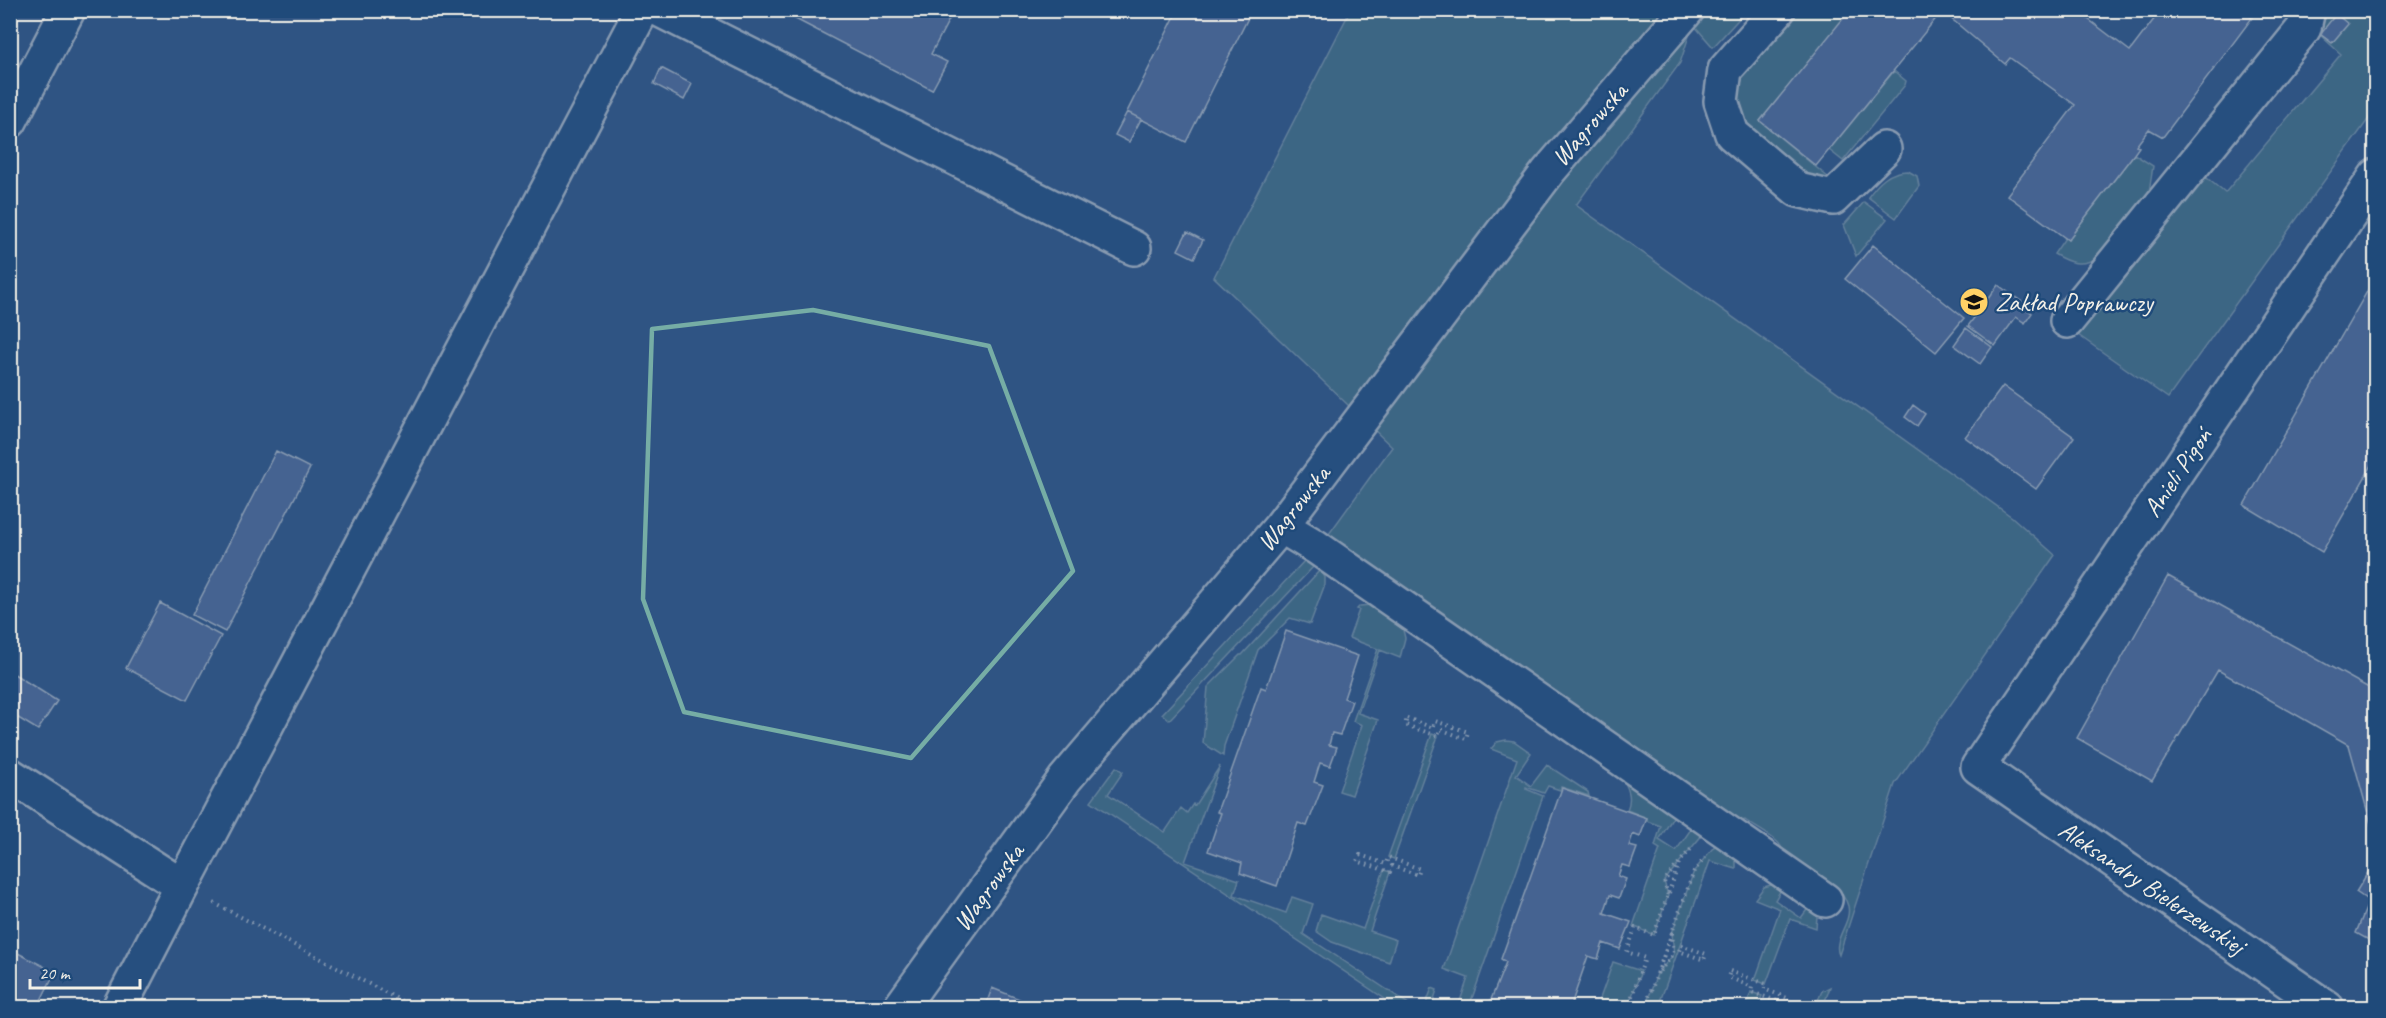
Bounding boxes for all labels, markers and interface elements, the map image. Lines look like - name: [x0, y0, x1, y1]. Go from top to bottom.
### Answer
- street label: Wagrowska: [1544, 74, 1636, 173]
- school or university icon: Zakład Poprawczy: [1958, 286, 1990, 318]
- place label: Zakład Poprawczy: [1995, 286, 2155, 319]
- street label: Anieli Pigoń: [2136, 419, 2221, 523]
- street label: Wagrowska: [1250, 457, 1339, 558]
- street label: Aleksandry Bielerzewskiej: [2052, 813, 2254, 964]
- street label: Wagrowska: [946, 835, 1033, 938]
- scale bar: [30, 952, 140, 990]
- text: 20 m: [39, 962, 72, 984]

